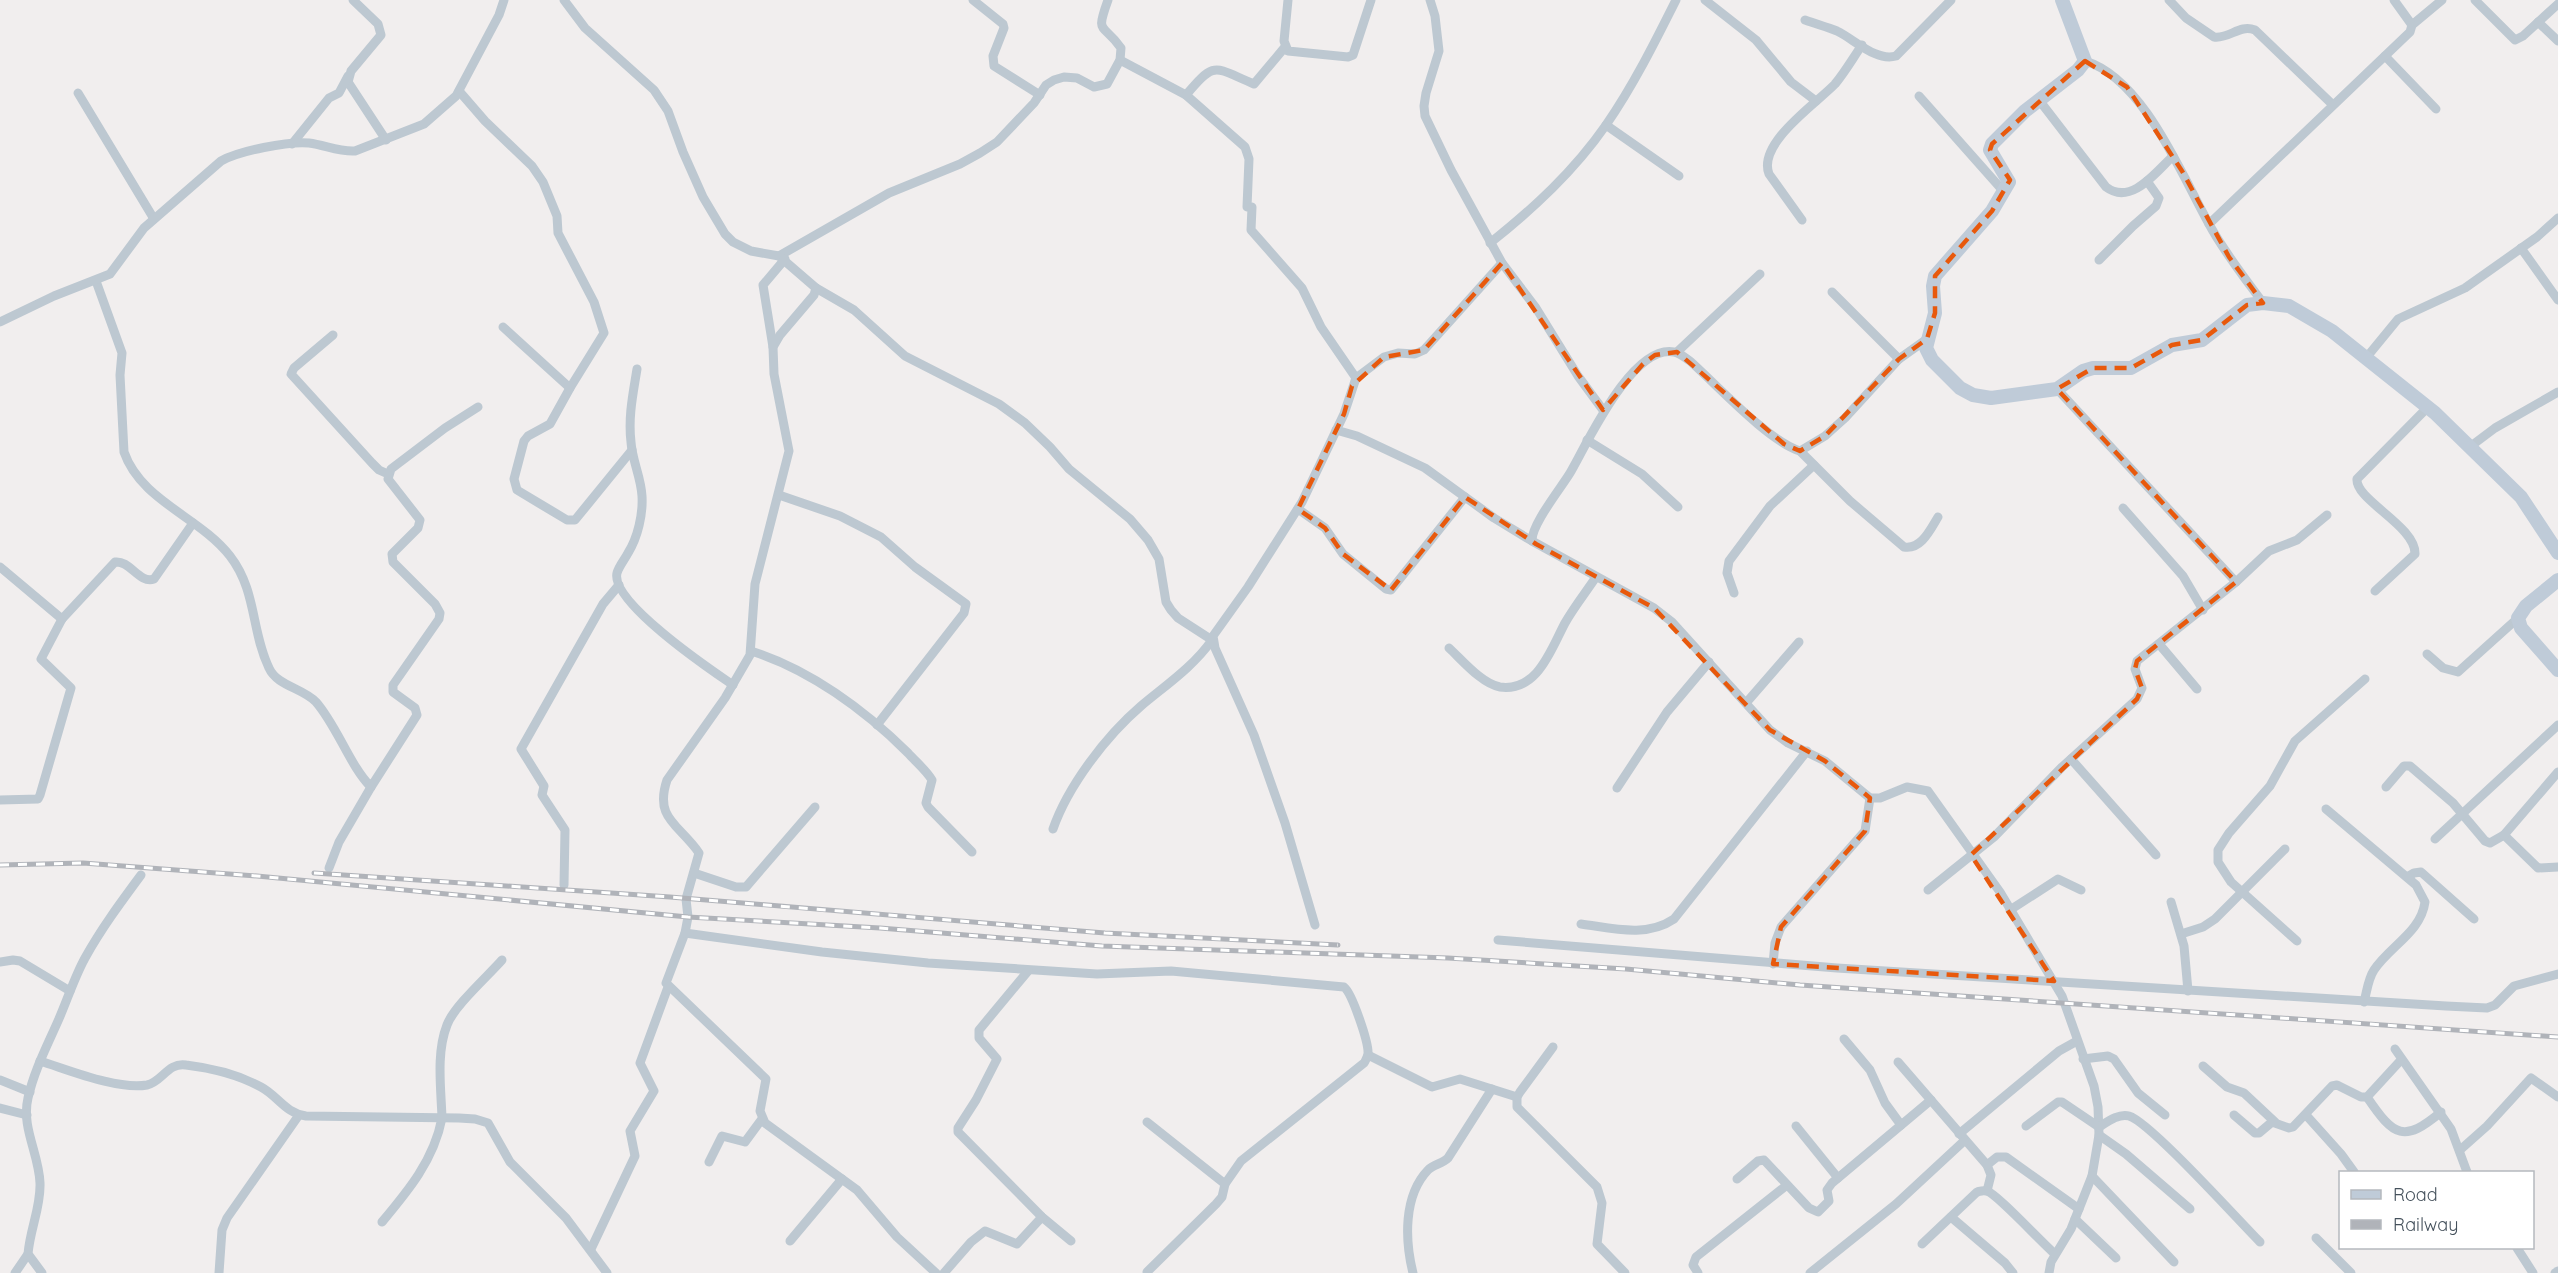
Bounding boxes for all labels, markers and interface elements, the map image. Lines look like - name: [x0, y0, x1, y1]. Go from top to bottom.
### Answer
- legend: [2339, 1171, 2534, 1249]
- text: Road: [2393, 1183, 2438, 1206]
- text: Railway: [2393, 1213, 2459, 1236]

